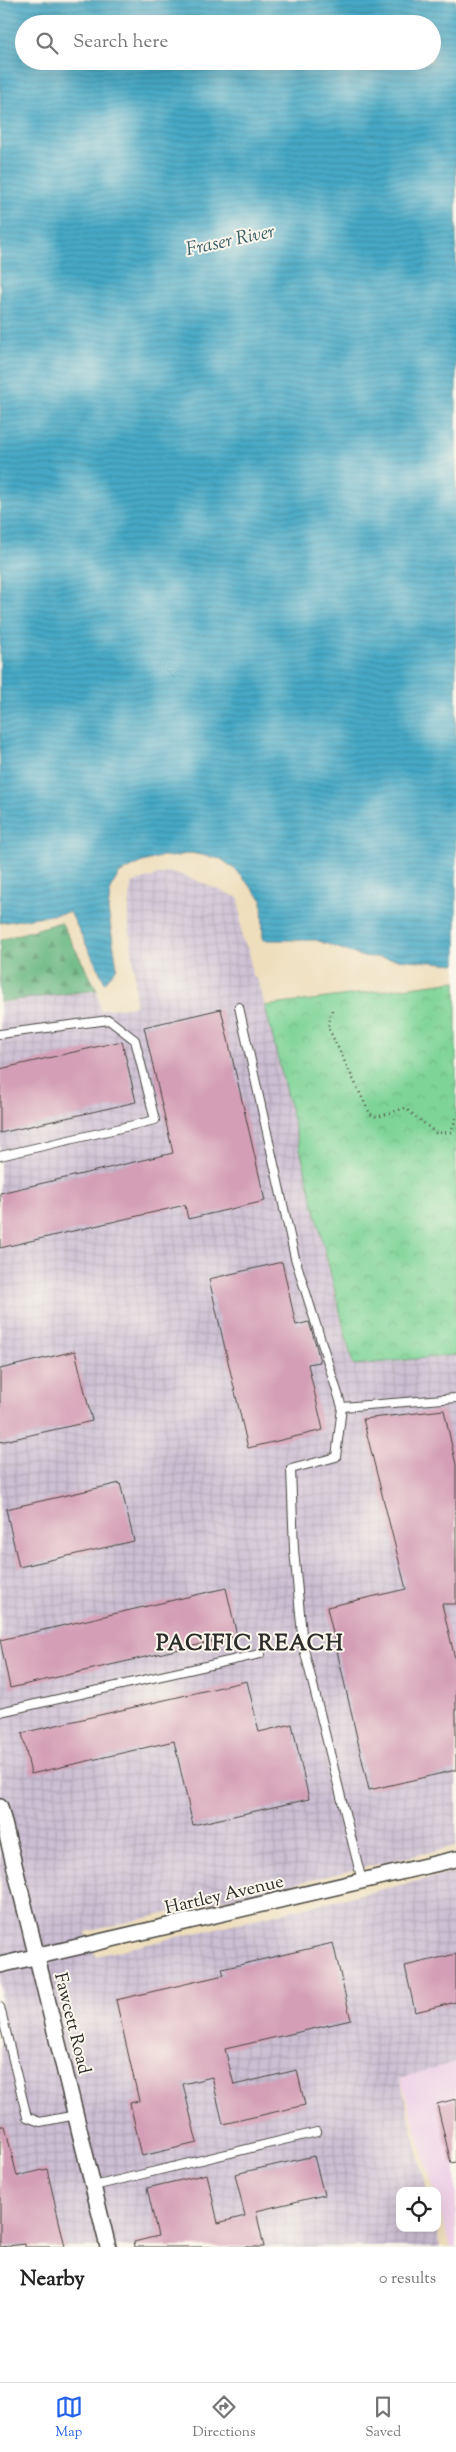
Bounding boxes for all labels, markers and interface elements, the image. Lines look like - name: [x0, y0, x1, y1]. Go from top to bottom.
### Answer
- search box: [15, 15, 441, 70]
- icon: search: [33, 29, 61, 57]
- text: Search here: [73, 29, 168, 56]
- water label: Fraser River: [184, 219, 278, 264]
- district label: PACIFIC REACH: [156, 1629, 344, 1661]
- street label: Hartley Avenue: [163, 1870, 286, 1922]
- street label: Fawcett Road: [46, 1970, 96, 2077]
- map controls: [396, 2187, 441, 2232]
- button: locate: [396, 2187, 441, 2232]
- text: Nearby: [20, 2265, 85, 2295]
- text: 0 results: [379, 2268, 436, 2291]
- tab: Map: [55, 2393, 83, 2443]
- tab: Directions: [192, 2393, 256, 2443]
- tab: Saved: [365, 2393, 401, 2443]

